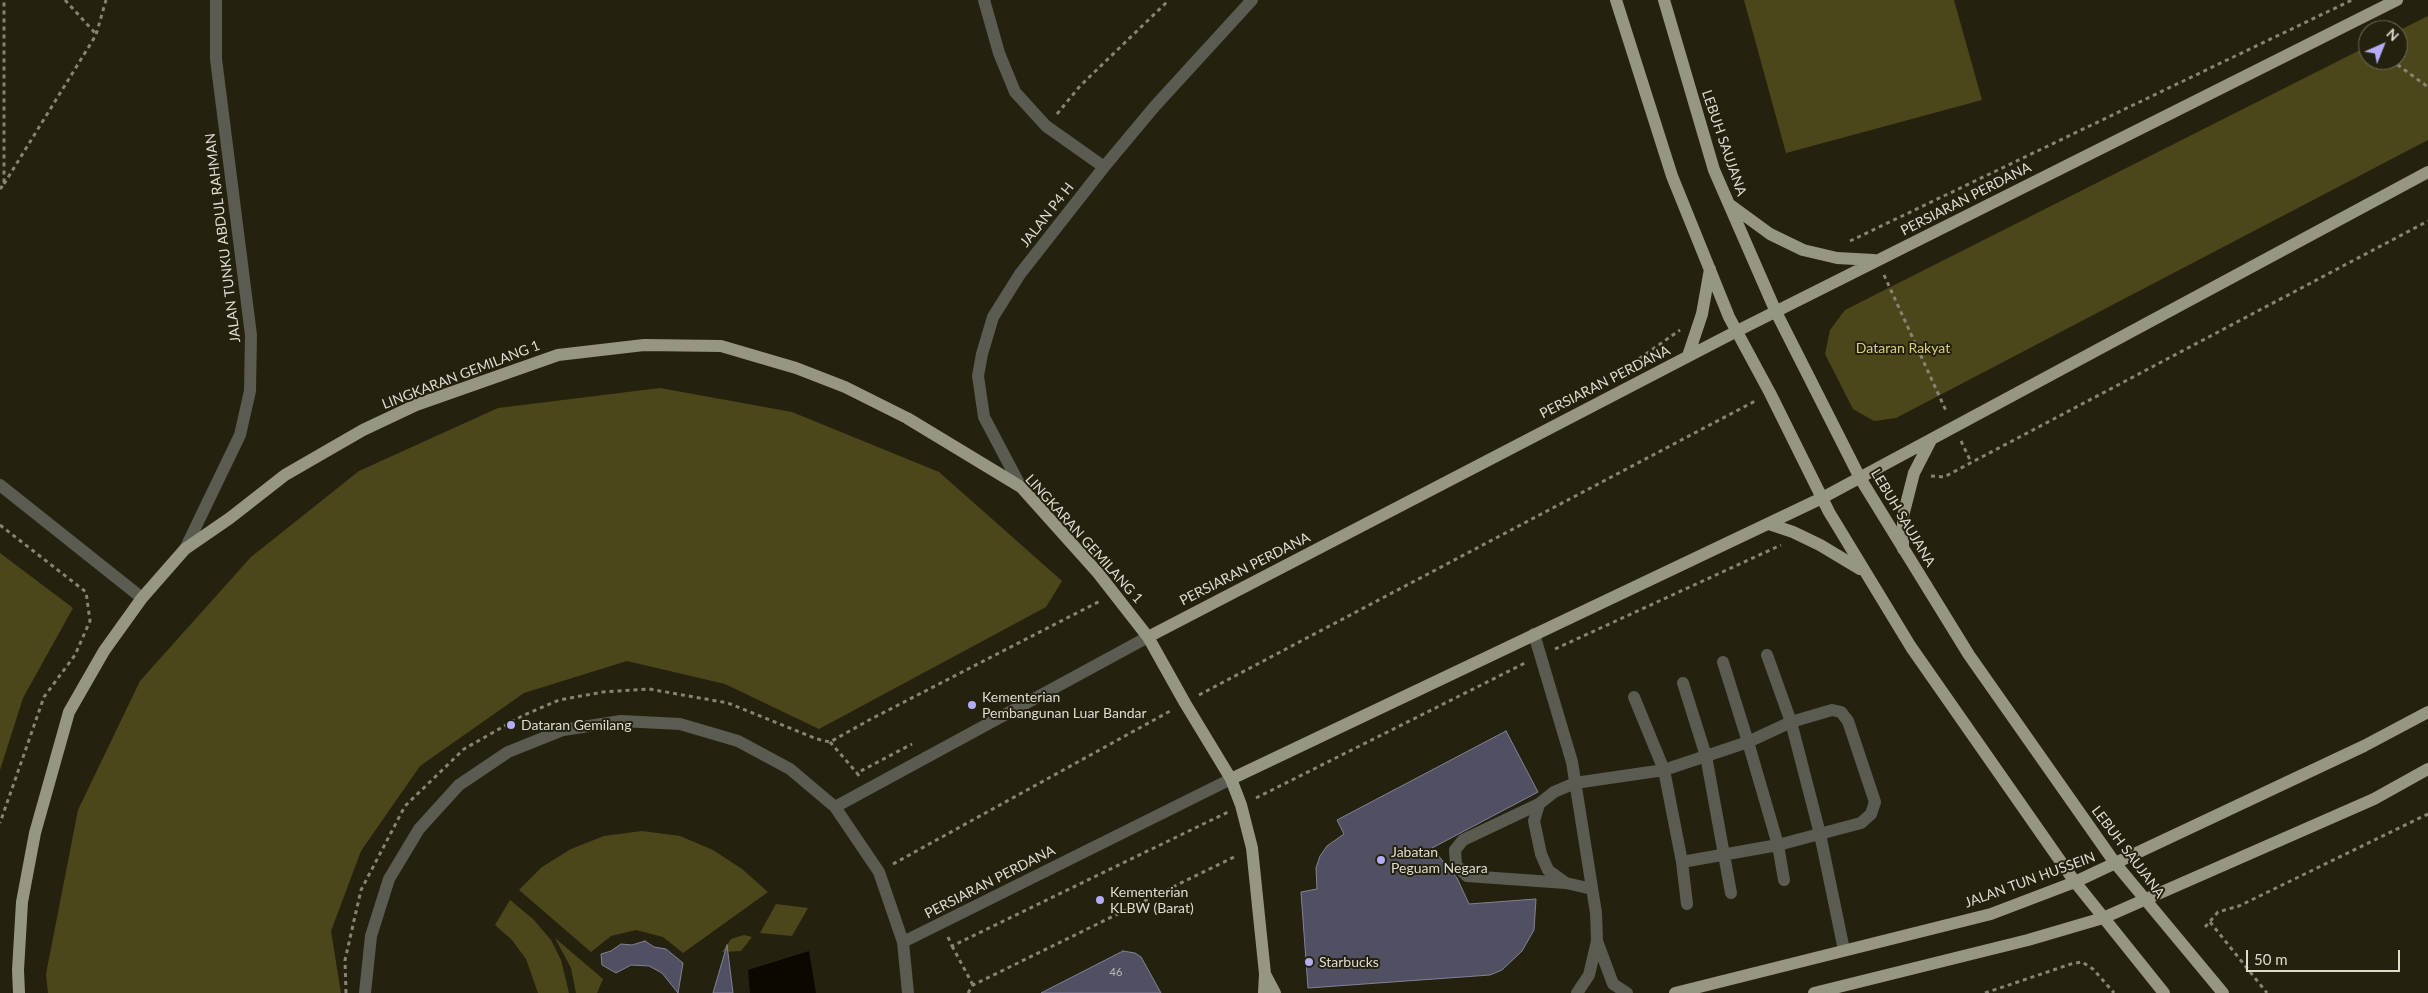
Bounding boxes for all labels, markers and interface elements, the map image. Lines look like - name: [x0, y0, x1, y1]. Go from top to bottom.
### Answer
- north arrow: [2358, 20, 2408, 70]
- text: N: [2383, 25, 2403, 44]
- street label: LEBUH SAUJANA: [1698, 88, 1750, 198]
- street label: JALAN TUNKU ABDUL RAHMAN: [202, 132, 244, 344]
- street label: PERSIARAN PERDANA: [1898, 159, 2034, 239]
- street label: JALAN P4 H: [1017, 179, 1077, 251]
- street label: LINGKARAN GEMILANG 1: [380, 337, 542, 413]
- park label: Dataran Rakyat: [1856, 340, 1950, 356]
- street label: PERSIARAN PERDANA: [1537, 342, 1673, 422]
- street label: LEBUH SAUJANA: [1867, 466, 1939, 570]
- street label: LINGKARAN GEMILANG 1: [1022, 471, 1146, 607]
- street label: PERSIARAN PERDANA: [1177, 529, 1313, 609]
- place label: Kementerian Pembangunan Luar Bandar: [982, 689, 1147, 722]
- marker: Kementerian Pembangunan Luar Bandar: [966, 699, 978, 711]
- place label: Dataran Gemilang: [521, 717, 631, 733]
- marker: Dataran Gemilang: [505, 719, 517, 731]
- street label: LEBUH SAUJANA: [2088, 803, 2168, 901]
- street label: PERSIARAN PERDANA: [922, 842, 1058, 922]
- place label: Jabatan Peguam Negara: [1391, 844, 1488, 876]
- street label: JALAN TUN HUSSEIN: [1962, 849, 2098, 911]
- marker: Jabatan Peguam Negara: [1375, 854, 1387, 866]
- place label: Kementerian KLBW (Barat): [1110, 884, 1194, 916]
- marker: Kementerian KLBW (Barat): [1094, 894, 1106, 906]
- scale bar: [2248, 940, 2402, 972]
- text: 50 m: [2254, 950, 2288, 968]
- place label: Starbucks: [1319, 954, 1379, 970]
- marker: Starbucks: [1303, 956, 1315, 968]
- house number: 46: [1110, 965, 1122, 979]

